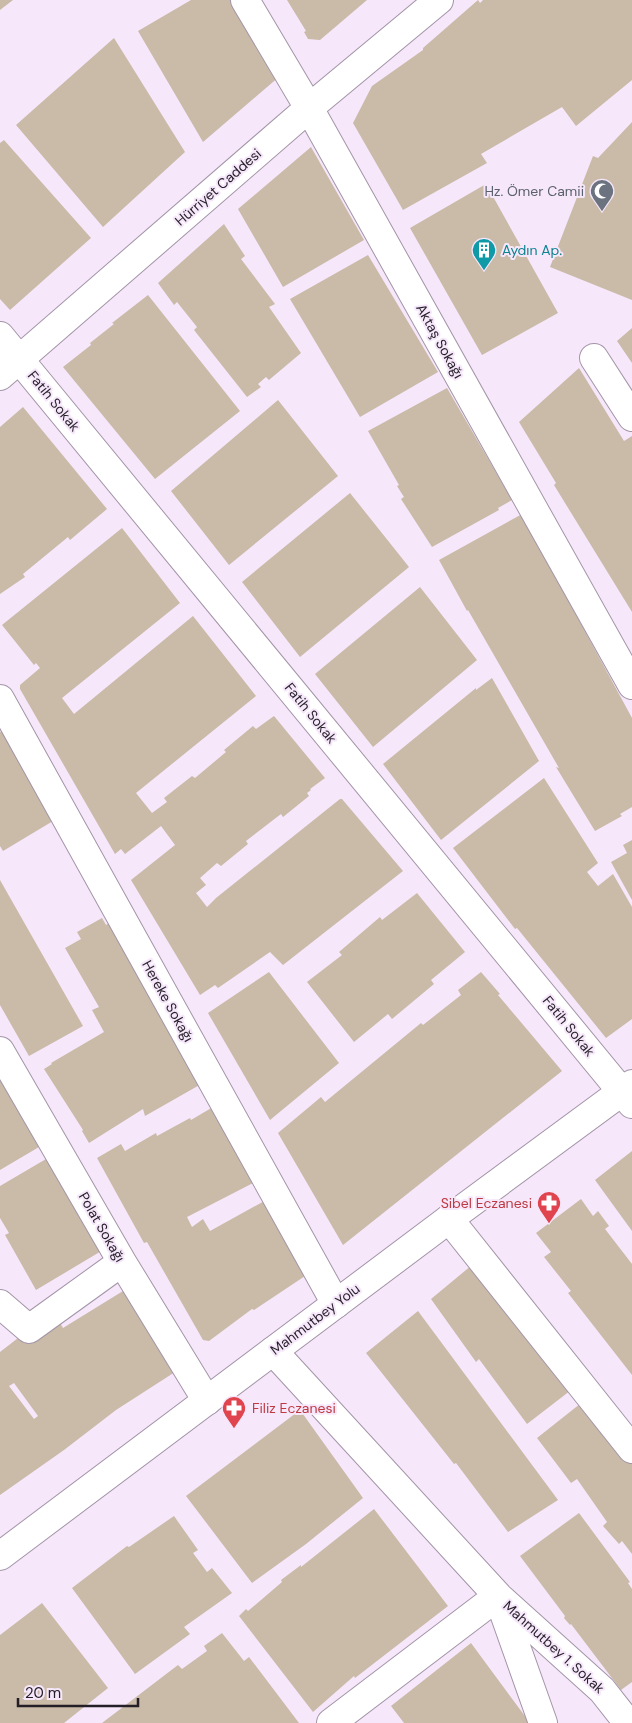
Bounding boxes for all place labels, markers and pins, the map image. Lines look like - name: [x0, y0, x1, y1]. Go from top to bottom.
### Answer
- mosque icon: Hz. Ömer Camii: [589, 178, 615, 212]
- place label: Hz. Ömer Camii: [485, 182, 584, 200]
- building icon: Aydın Ap.: [471, 237, 497, 271]
- place label: Aydın Ap.: [502, 241, 562, 259]
- pharmacy icon: Sibel Eczanesi: [536, 1190, 562, 1224]
- place label: Sibel Eczanesi: [441, 1194, 532, 1212]
- pharmacy icon: Filiz Eczanesi: [221, 1395, 247, 1429]
- place label: Filiz Eczanesi: [252, 1399, 336, 1417]

